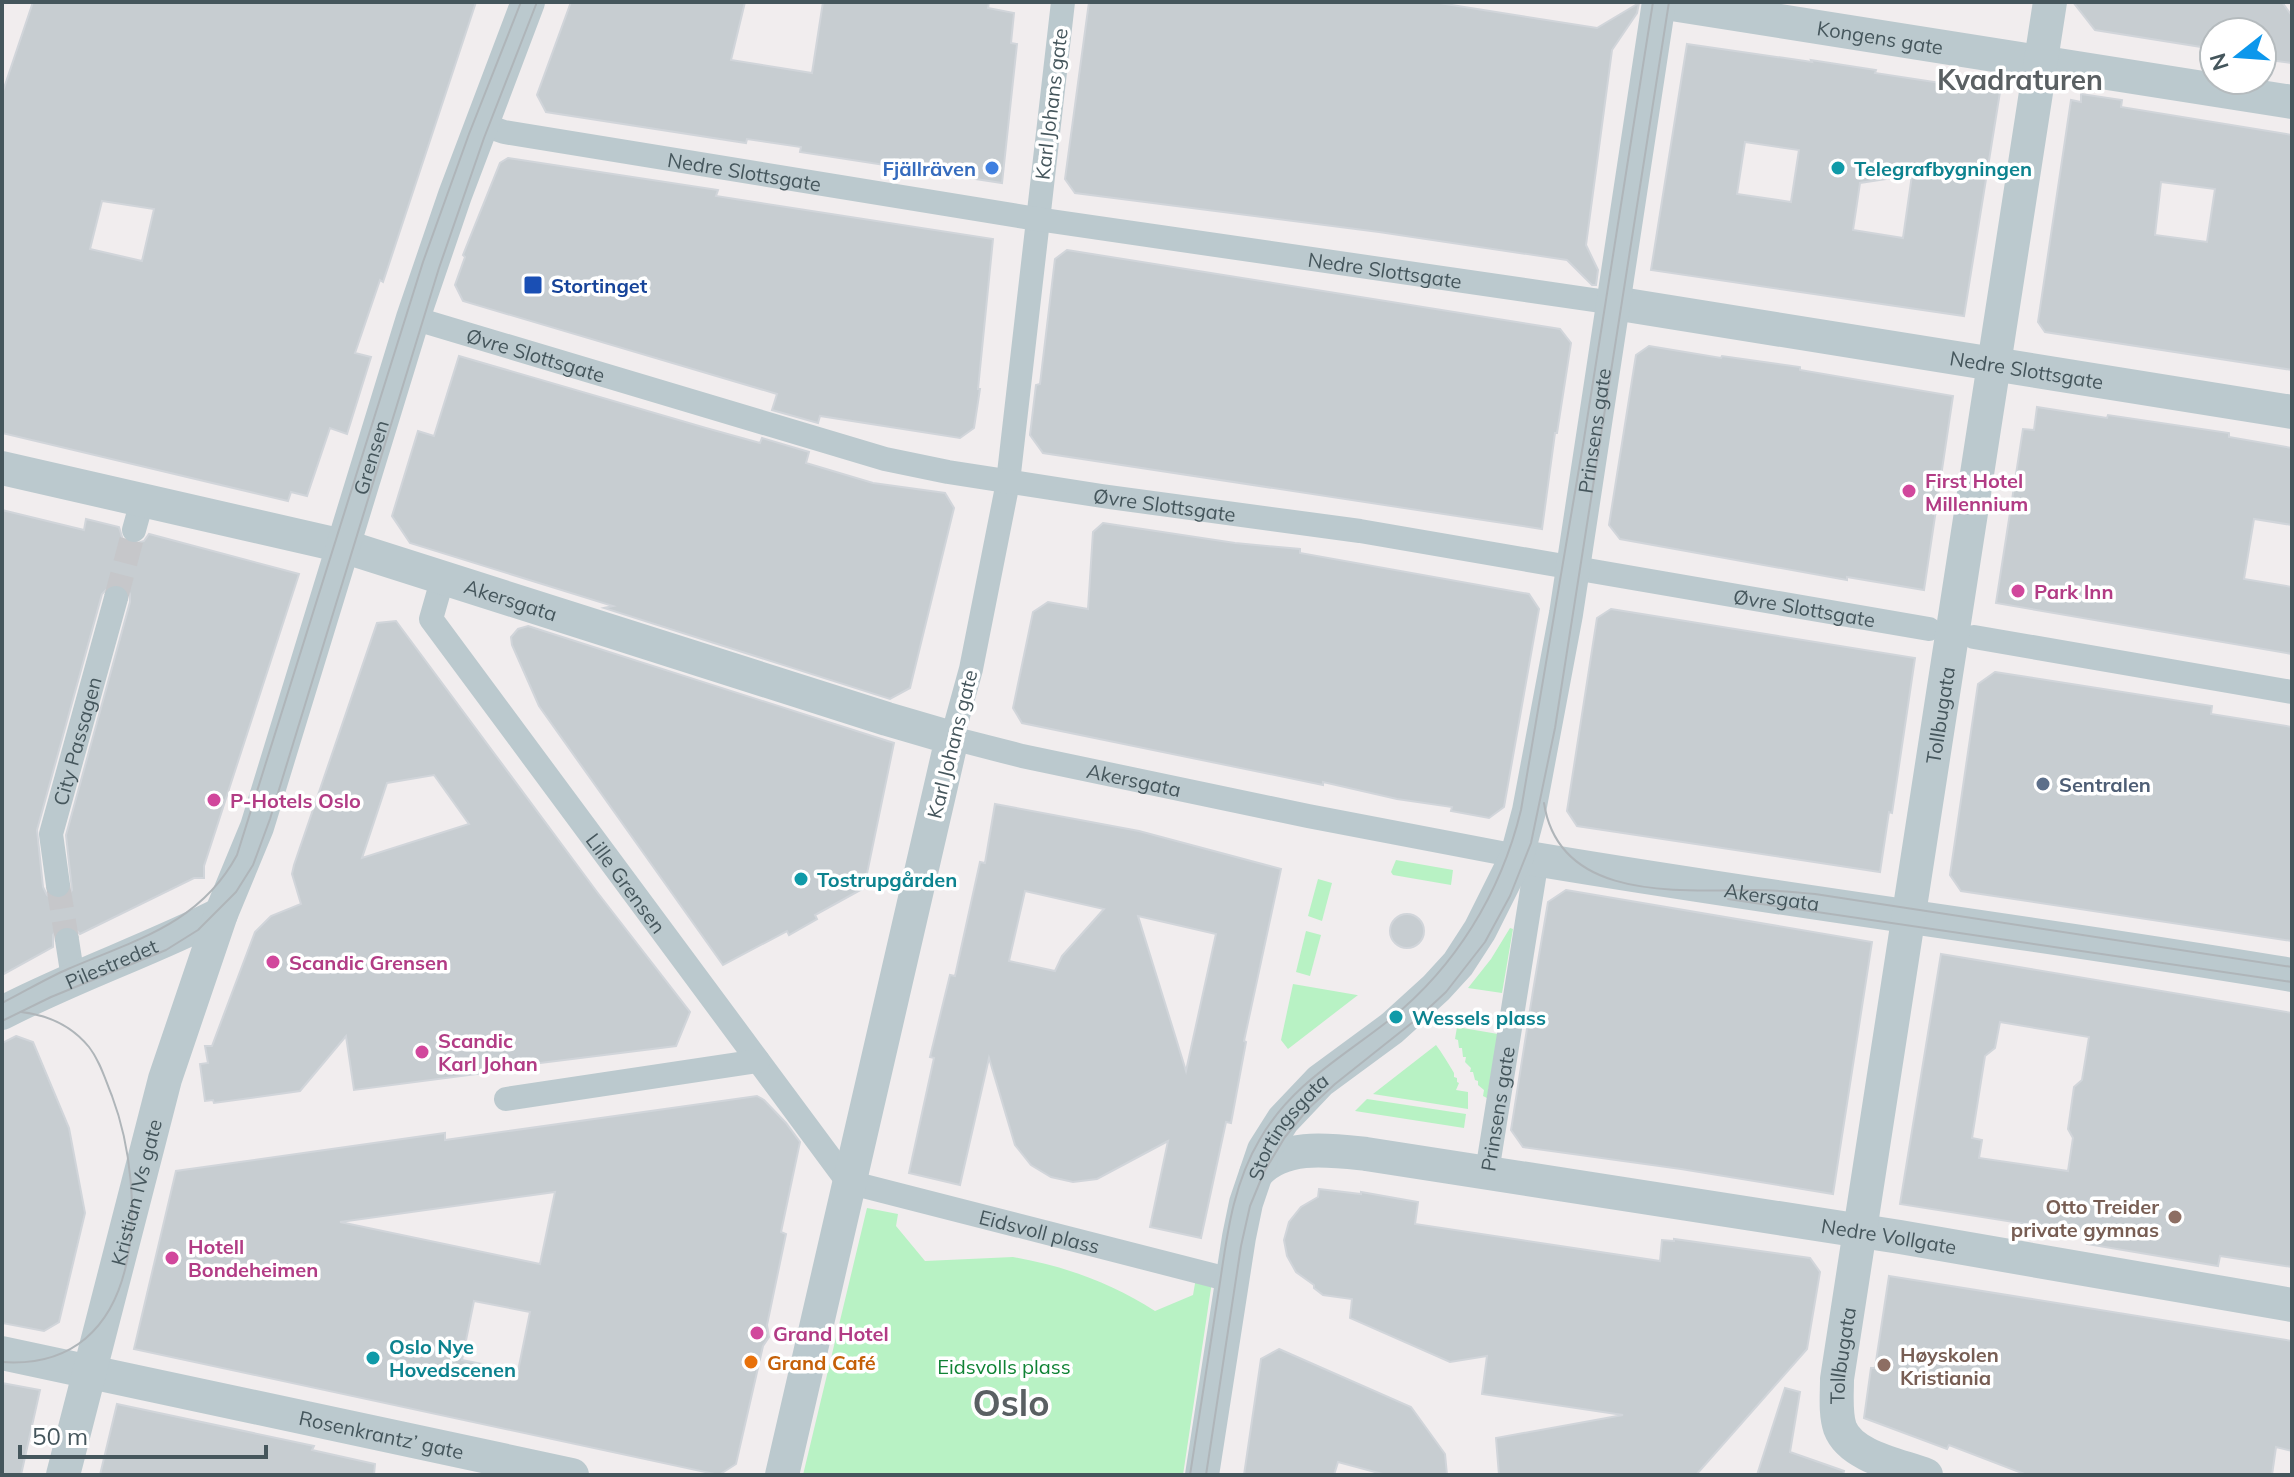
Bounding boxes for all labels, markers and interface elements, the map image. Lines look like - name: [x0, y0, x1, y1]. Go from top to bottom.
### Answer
- street label: Kongens gate: [1815, 15, 1945, 59]
- north arrow: [2198, 16, 2278, 96]
- street label: Karl Johans gate: [1029, 27, 1073, 181]
- text: N: [2203, 50, 2235, 74]
- district label: Kvadraturen: [1937, 62, 2103, 97]
- street label: Nedre Slottsgate: [666, 146, 823, 196]
- place label: Fjällräven: [883, 156, 976, 181]
- place label: Telegrafbygningen: [1854, 156, 2032, 181]
- marker: Fjällräven: [983, 159, 1001, 177]
- marker: Telegrafbygningen: [1829, 159, 1847, 177]
- street label: Nedre Slottsgate: [1306, 246, 1464, 293]
- place label: Stortinget: [551, 273, 648, 298]
- marker: Stortinget: [522, 274, 544, 296]
- street label: Øvre Slottsgate: [463, 322, 608, 387]
- street label: Nedre Slottsgate: [1948, 345, 2105, 394]
- street label: Prinsens gate: [1572, 366, 1616, 495]
- street label: Grensen: [347, 417, 394, 498]
- place label: First Hotel Millennium: [1925, 468, 2028, 516]
- street label: Øvre Slottsgate: [1092, 482, 1237, 527]
- marker: First Hotel Millennium: [1900, 482, 1918, 500]
- street label: Akersgata: [461, 573, 560, 626]
- place label: Park Inn: [2034, 579, 2113, 604]
- marker: Park Inn: [2009, 582, 2027, 600]
- street label: Øvre Slottsgate: [1731, 583, 1877, 632]
- street label: Tollbugata: [1920, 665, 1960, 766]
- street label: Karl Johans gate: [921, 667, 983, 821]
- street label: City Passagen: [47, 674, 106, 808]
- street label: Akersgata: [1084, 757, 1183, 802]
- place label: Sentralen: [2059, 772, 2151, 797]
- marker: Sentralen: [2034, 775, 2052, 793]
- place label: P-Hotels Oslo: [230, 788, 361, 813]
- marker: P-Hotels Oslo: [205, 791, 223, 809]
- street label: Lille Grensen: [581, 828, 672, 938]
- place label: Tostrupgården: [817, 867, 957, 892]
- marker: Tostrupgården: [792, 870, 810, 888]
- street label: Akersgata: [1723, 877, 1821, 916]
- street label: Pilestredet: [61, 933, 161, 994]
- place label: Scandic Grensen: [289, 950, 448, 975]
- marker: Scandic Grensen: [264, 953, 282, 971]
- place label: Wessels plass: [1412, 1005, 1546, 1030]
- marker: Wessels plass: [1387, 1008, 1405, 1026]
- place label: Scandic Karl Johan: [438, 1028, 538, 1076]
- marker: Scandic Karl Johan: [413, 1043, 431, 1061]
- street label: Prinsens gate: [1475, 1045, 1519, 1173]
- street label: Stortingsgata: [1242, 1067, 1333, 1183]
- street label: Kristian IVs gate: [105, 1116, 167, 1268]
- place label: Otto Treider private gymnas: [2011, 1194, 2159, 1242]
- street label: Eidsvoll plass: [977, 1204, 1102, 1258]
- marker: Otto Treider private gymnas: [2166, 1208, 2184, 1226]
- street label: Nedre Vollgate: [1820, 1212, 1959, 1259]
- place label: Hotell Bondeheimen: [188, 1234, 318, 1282]
- marker: Hotell Bondeheimen: [163, 1249, 181, 1267]
- street label: Tollbugata: [1824, 1305, 1860, 1404]
- place label: Grand Hotel: [773, 1321, 889, 1346]
- marker: Grand Hotel: [748, 1324, 766, 1342]
- place label: Oslo Nye Hovedscenen: [389, 1334, 516, 1382]
- place label: Høyskolen Kristiania: [1900, 1342, 1999, 1390]
- marker: Oslo Nye Hovedscenen: [364, 1349, 382, 1367]
- place label: Grand Café: [767, 1350, 876, 1375]
- marker: Grand Café: [742, 1353, 760, 1371]
- park label: Eidsvolls plass: [937, 1354, 1071, 1379]
- marker: Høyskolen Kristiania: [1875, 1356, 1893, 1374]
- district label: Oslo: [972, 1380, 1050, 1425]
- street label: Rosenkrantz’ gate: [297, 1404, 466, 1464]
- scale bar: [20, 1409, 266, 1459]
- text: 50 m: [32, 1421, 88, 1451]

